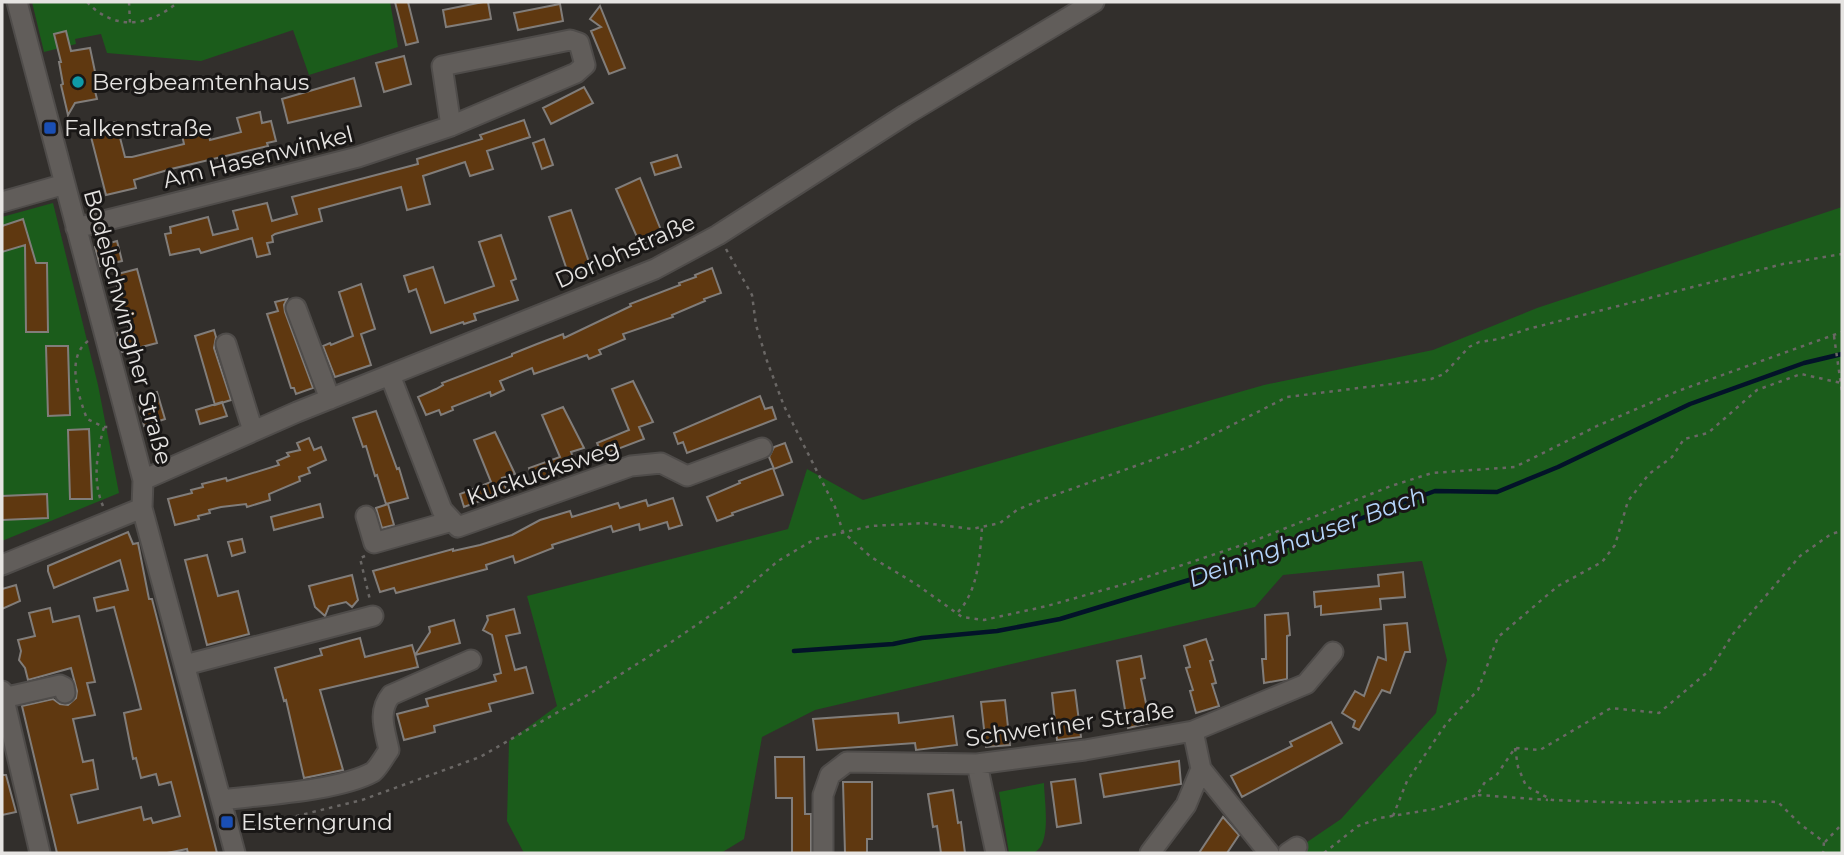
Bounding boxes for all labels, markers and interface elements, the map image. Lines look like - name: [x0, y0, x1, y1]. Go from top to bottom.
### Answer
- place label: Bergbeamtenhaus: [92, 68, 309, 96]
- marker: Bergbeamtenhaus: [70, 74, 86, 90]
- place label: Falkenstraße: [64, 114, 212, 142]
- marker: Falkenstraße: [42, 120, 58, 136]
- street label: Am Hasenwinkel: [160, 120, 356, 194]
- street label: Bodelschwingher Straße: [78, 186, 178, 468]
- street label: Dorlohstraße: [551, 208, 699, 294]
- street label: Kuckucksweg: [463, 433, 623, 511]
- water label: Deininghauser Bach: [1184, 480, 1430, 593]
- street label: Schweriner Straße: [964, 695, 1176, 753]
- place label: Elsterngrund: [241, 808, 393, 836]
- marker: Elsterngrund: [219, 814, 235, 830]

